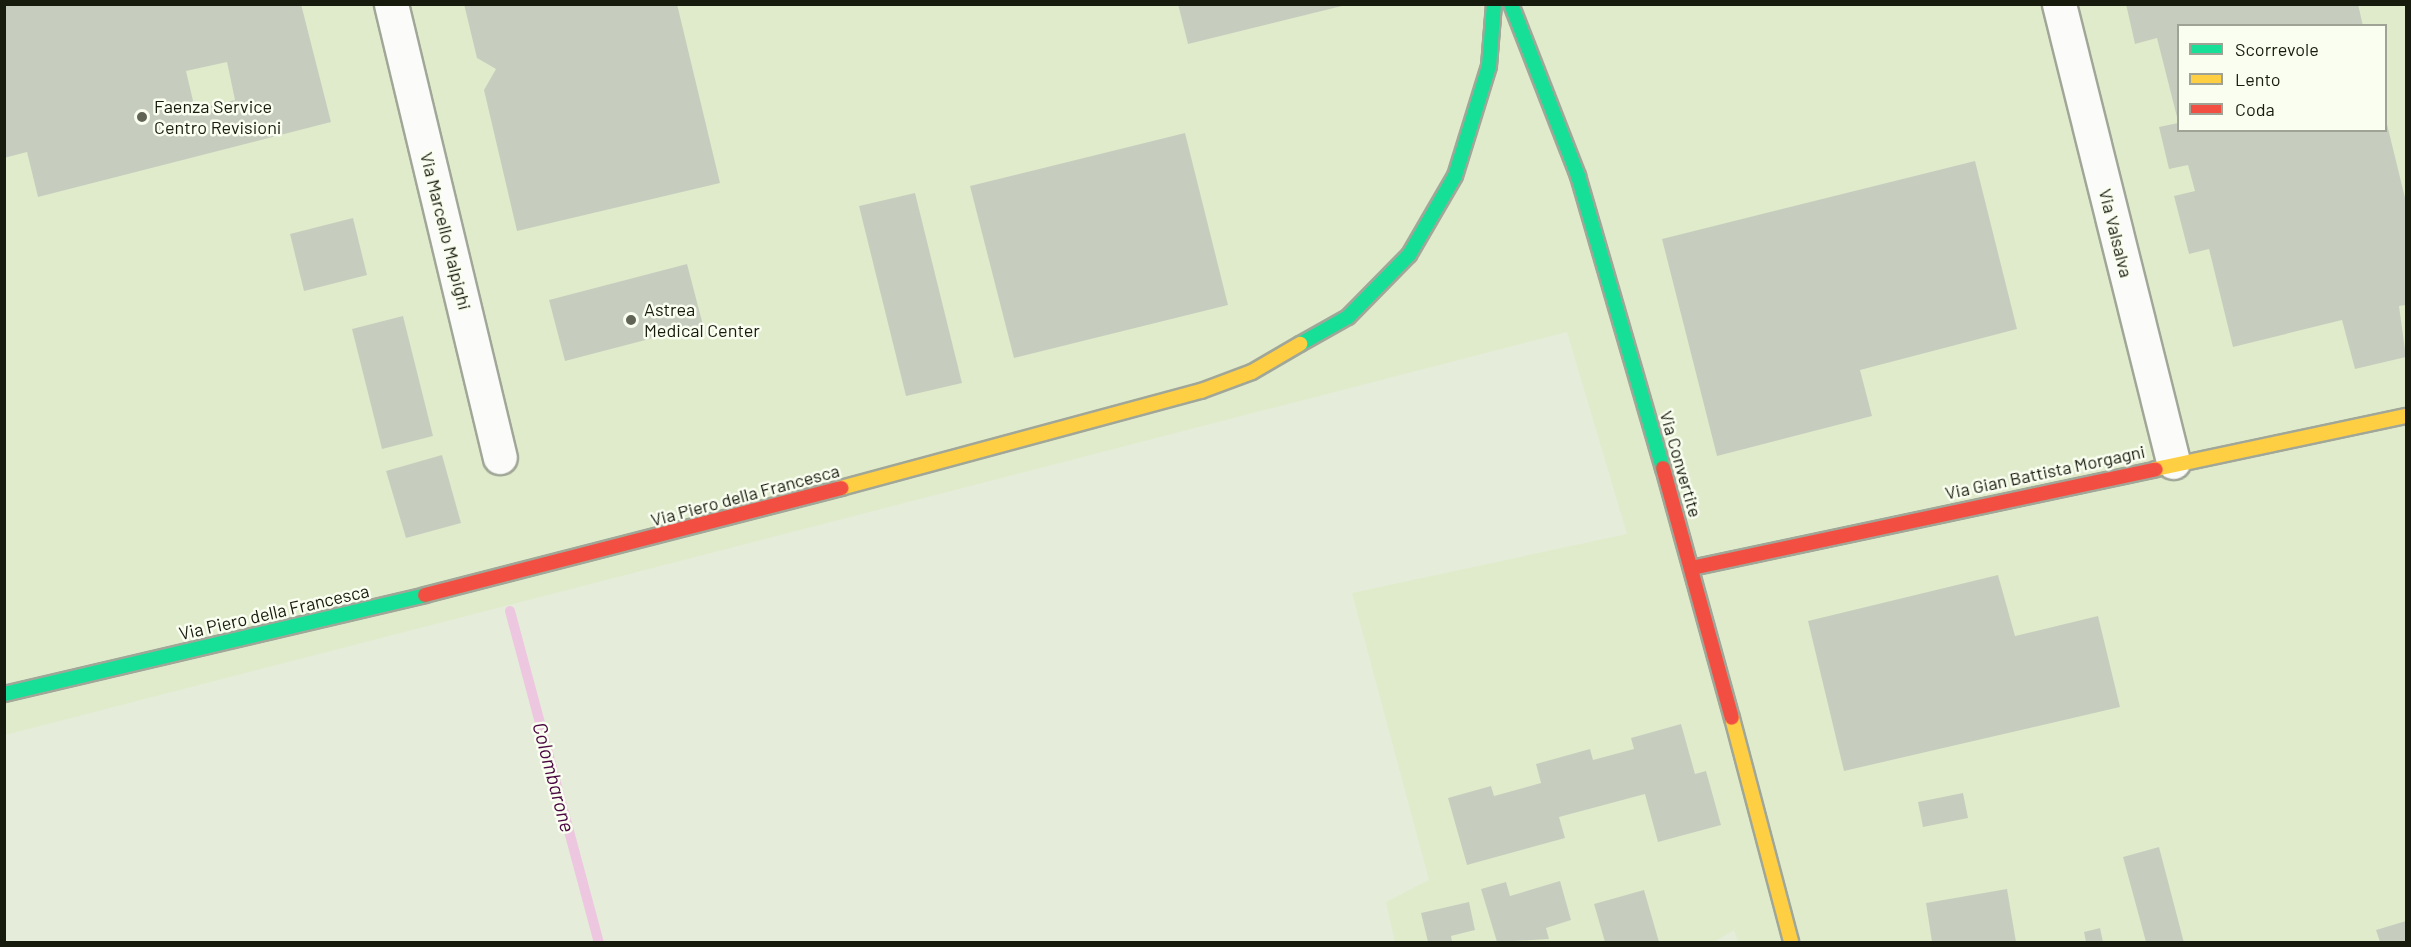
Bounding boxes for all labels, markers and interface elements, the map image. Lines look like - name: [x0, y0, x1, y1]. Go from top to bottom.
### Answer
- legend: [2177, 24, 2387, 132]
- text: Scorrevole: [2235, 38, 2319, 60]
- text: Lento: [2235, 68, 2281, 90]
- place label: Faenza Service Centro Revisioni: [154, 96, 281, 138]
- text: Coda: [2235, 98, 2275, 120]
- marker: Faenza Service Centro Revisioni: [135, 110, 149, 124]
- street label: Via Marcello Malpighi: [416, 150, 476, 312]
- street label: Via Valsalva: [2095, 186, 2137, 280]
- place label: Astrea Medical Center: [644, 299, 760, 342]
- marker: Astrea Medical Center: [622, 311, 640, 329]
- street label: Via Convertite: [1655, 408, 1707, 520]
- street label: Via Gian Battista Morgagni: [1943, 440, 2147, 504]
- street label: Via Piero della Francesca: [648, 459, 842, 531]
- street label: Via Piero della Francesca: [177, 580, 371, 644]
- water label: Colombarone: [528, 719, 580, 835]

